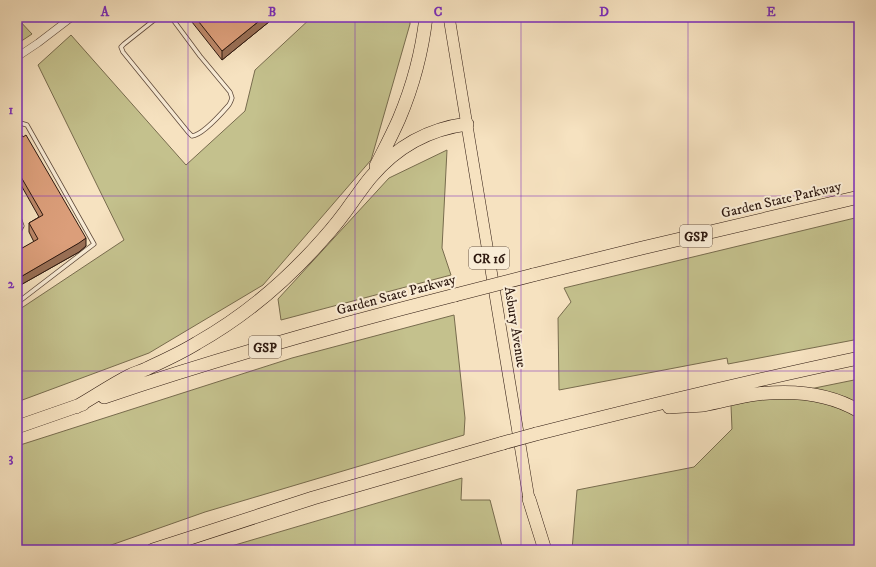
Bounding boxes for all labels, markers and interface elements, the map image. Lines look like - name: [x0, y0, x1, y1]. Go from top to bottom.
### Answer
- text: A: [100, 4, 110, 20]
- text: B: [268, 4, 276, 20]
- text: C: [434, 4, 443, 20]
- text: D: [599, 4, 609, 20]
- text: E: [766, 4, 776, 20]
- text: 1: [9, 102, 14, 118]
- street label: Garden State Parkway: [719, 177, 843, 223]
- road number: GSP: [680, 225, 712, 247]
- road number: CR 16: [469, 247, 509, 269]
- street label: Garden State Parkway: [335, 270, 458, 320]
- text: 2: [8, 276, 15, 292]
- street label: Asbury Avenue: [500, 285, 530, 369]
- road number: GSP: [249, 336, 281, 358]
- text: 3: [9, 450, 14, 466]

